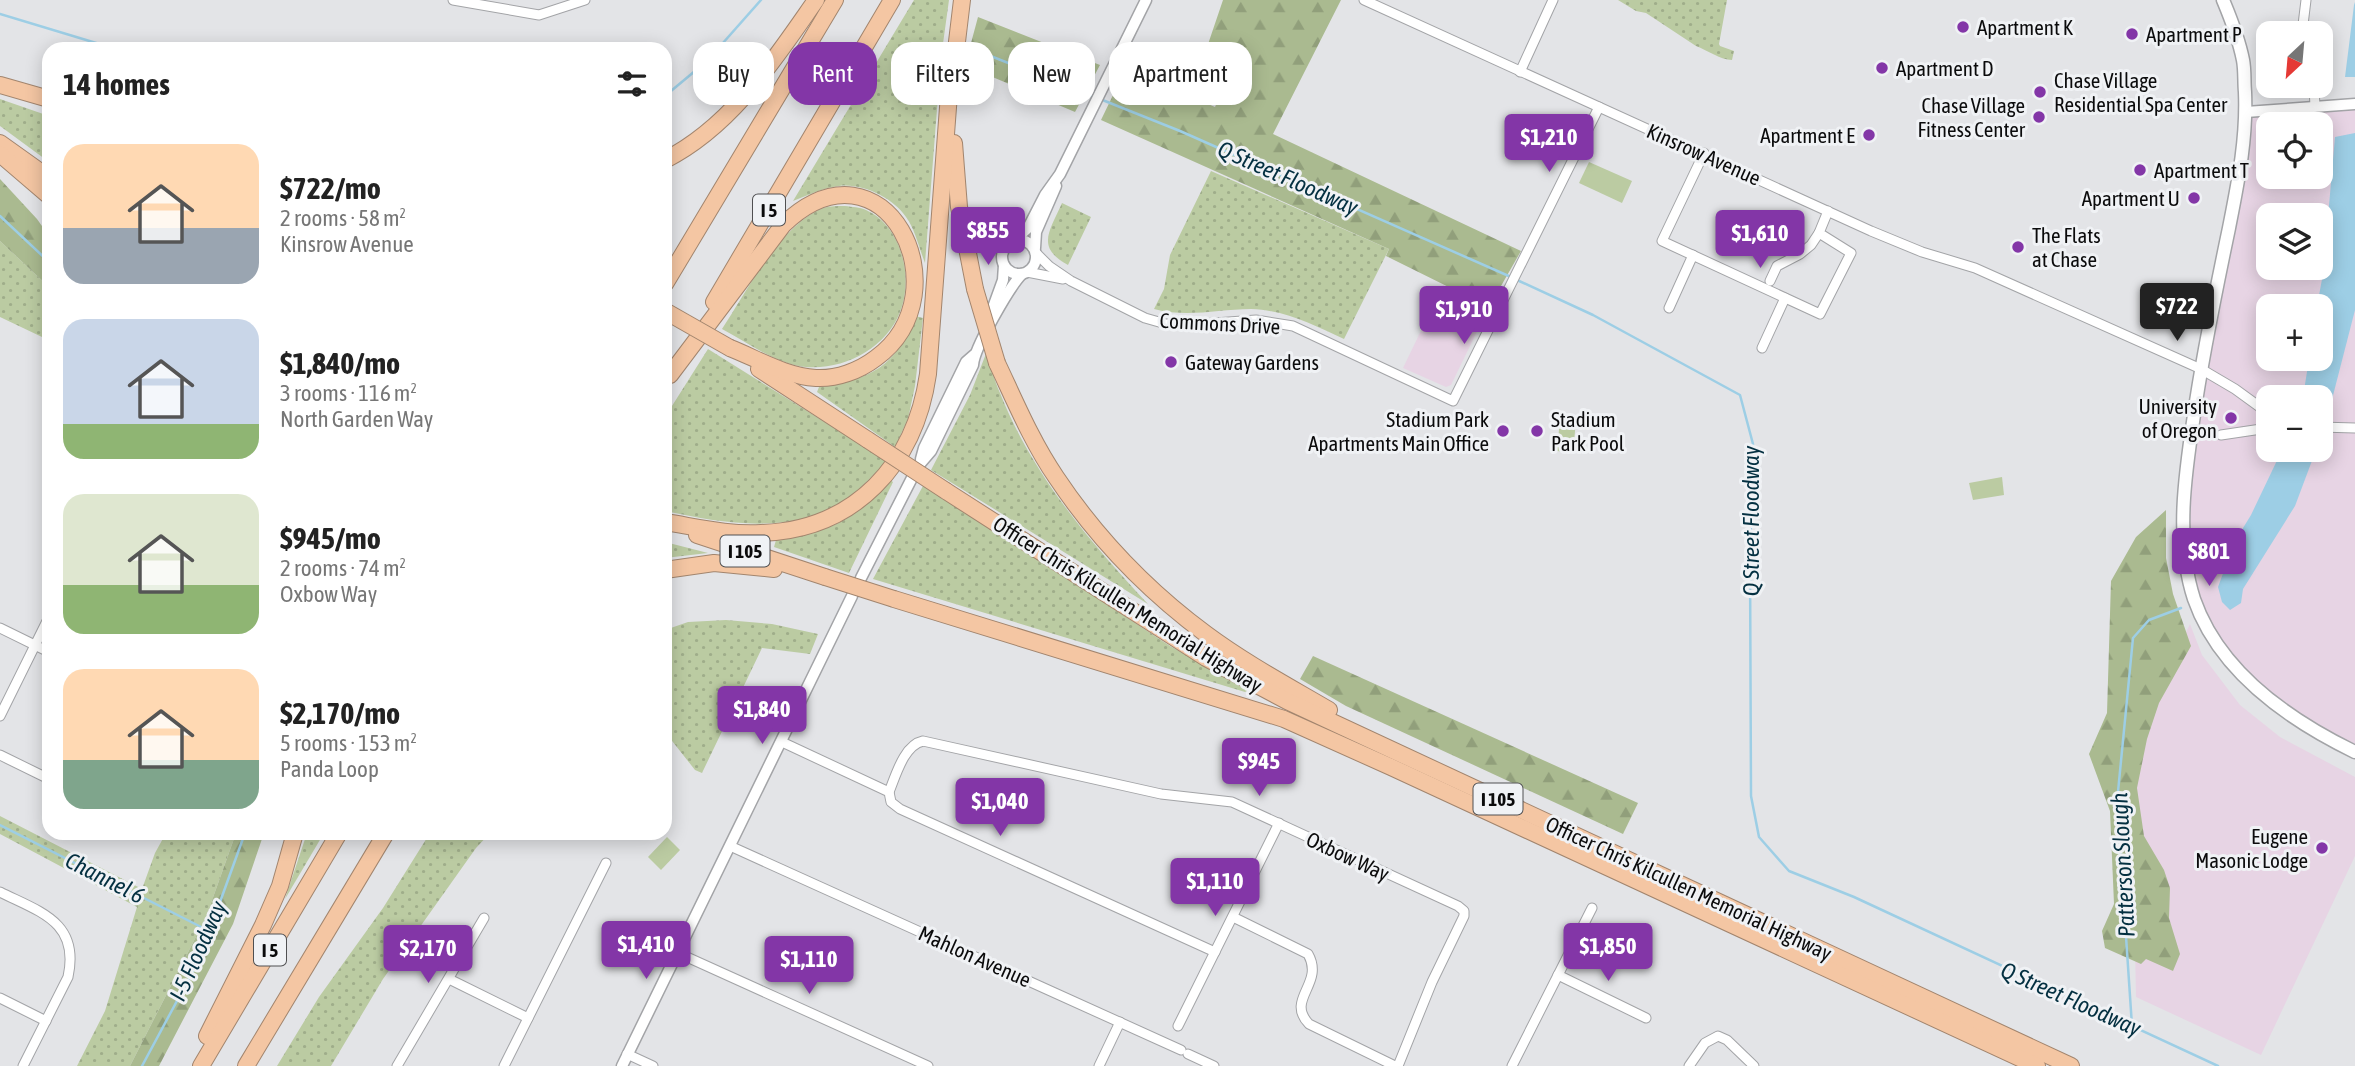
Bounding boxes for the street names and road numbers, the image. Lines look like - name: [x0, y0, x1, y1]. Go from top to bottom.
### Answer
- street label: Kinsrow Avenue: [1643, 118, 1765, 190]
- road number: I 5: [753, 194, 785, 226]
- street label: Commons Drive: [1159, 308, 1281, 338]
- street label: Officer Chris Kilcullen Memorial Highway: [989, 511, 1267, 697]
- road number: I 105: [720, 536, 770, 566]
- road number: I 105: [1474, 784, 1522, 814]
- street label: Officer Chris Kilcullen Memorial Highway: [1542, 811, 1836, 965]
- street label: Oxbow Way: [1303, 826, 1394, 886]
- street label: Mahlon Avenue: [915, 921, 1035, 991]
- road number: I 5: [254, 934, 286, 966]

